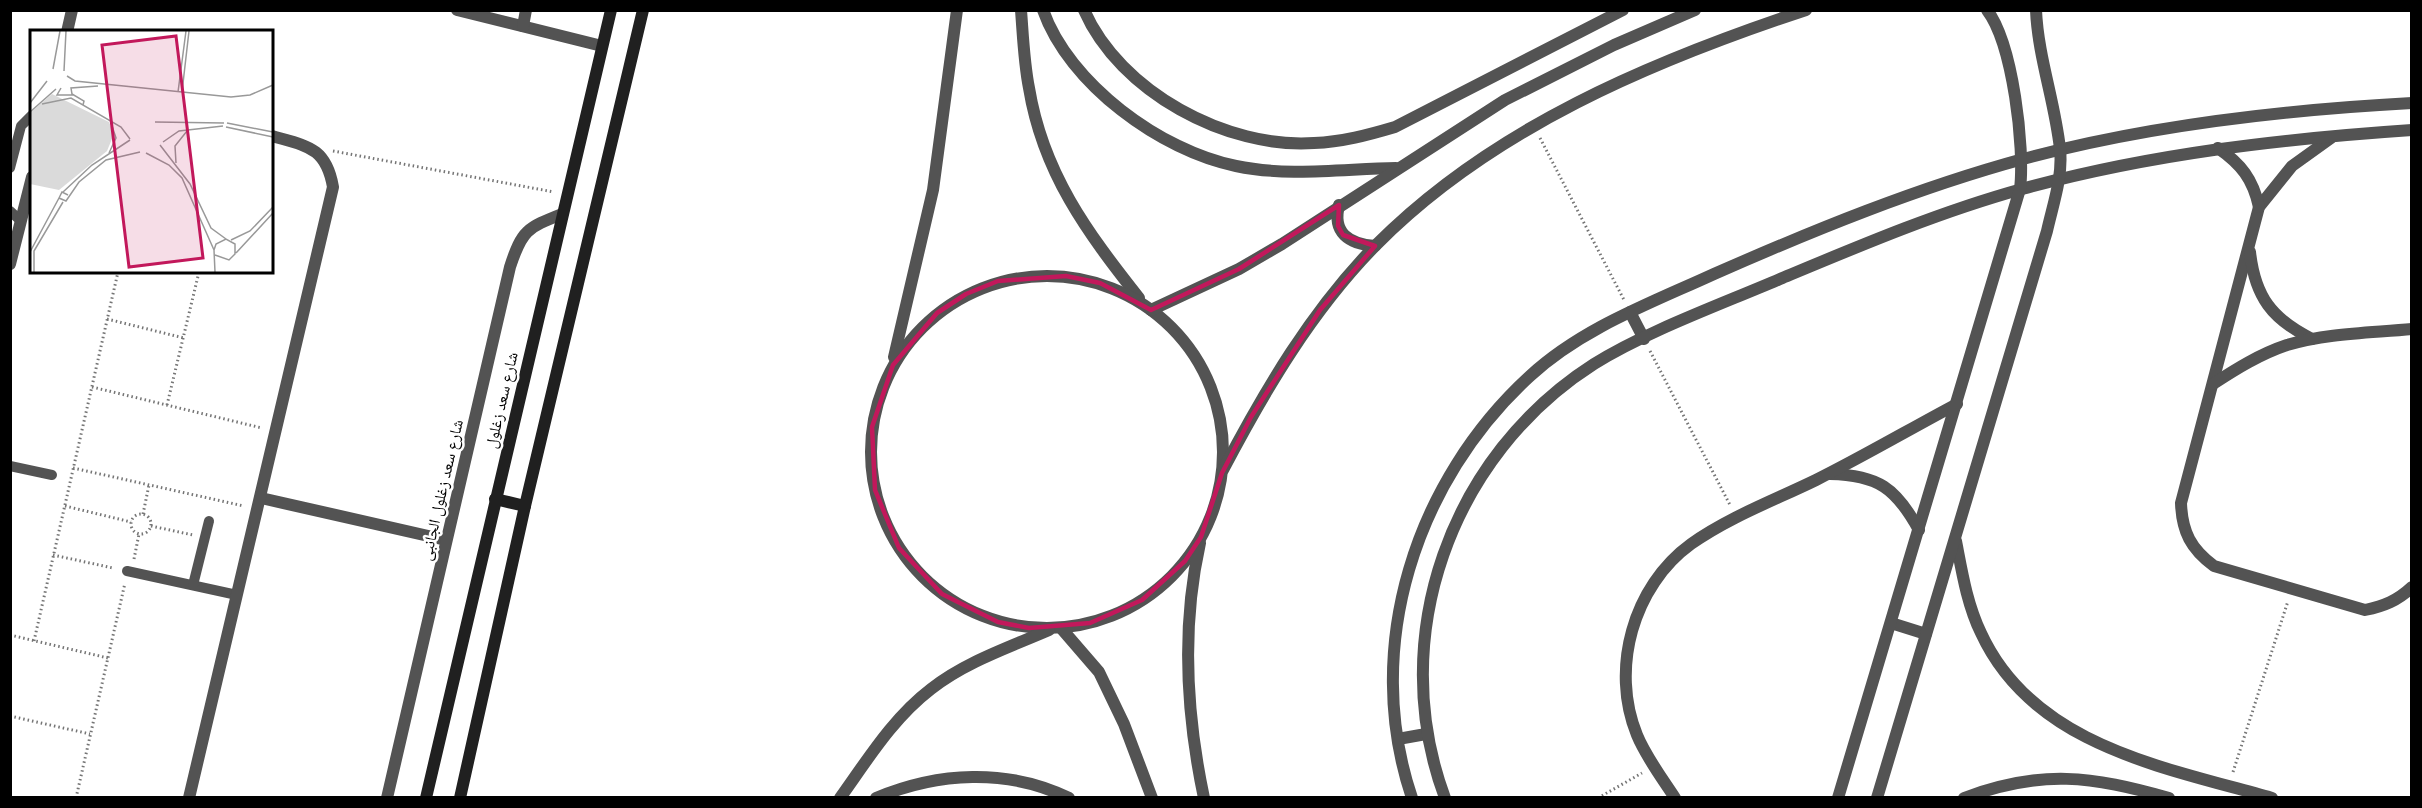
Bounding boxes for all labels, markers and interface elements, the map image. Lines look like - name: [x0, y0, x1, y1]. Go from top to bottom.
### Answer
- inset map: [30, 30, 273, 273]
- street label: شارع سعد زغلول: [481, 350, 523, 450]
- street label: شارع سعد زغلول الجانبى: [416, 418, 468, 563]

